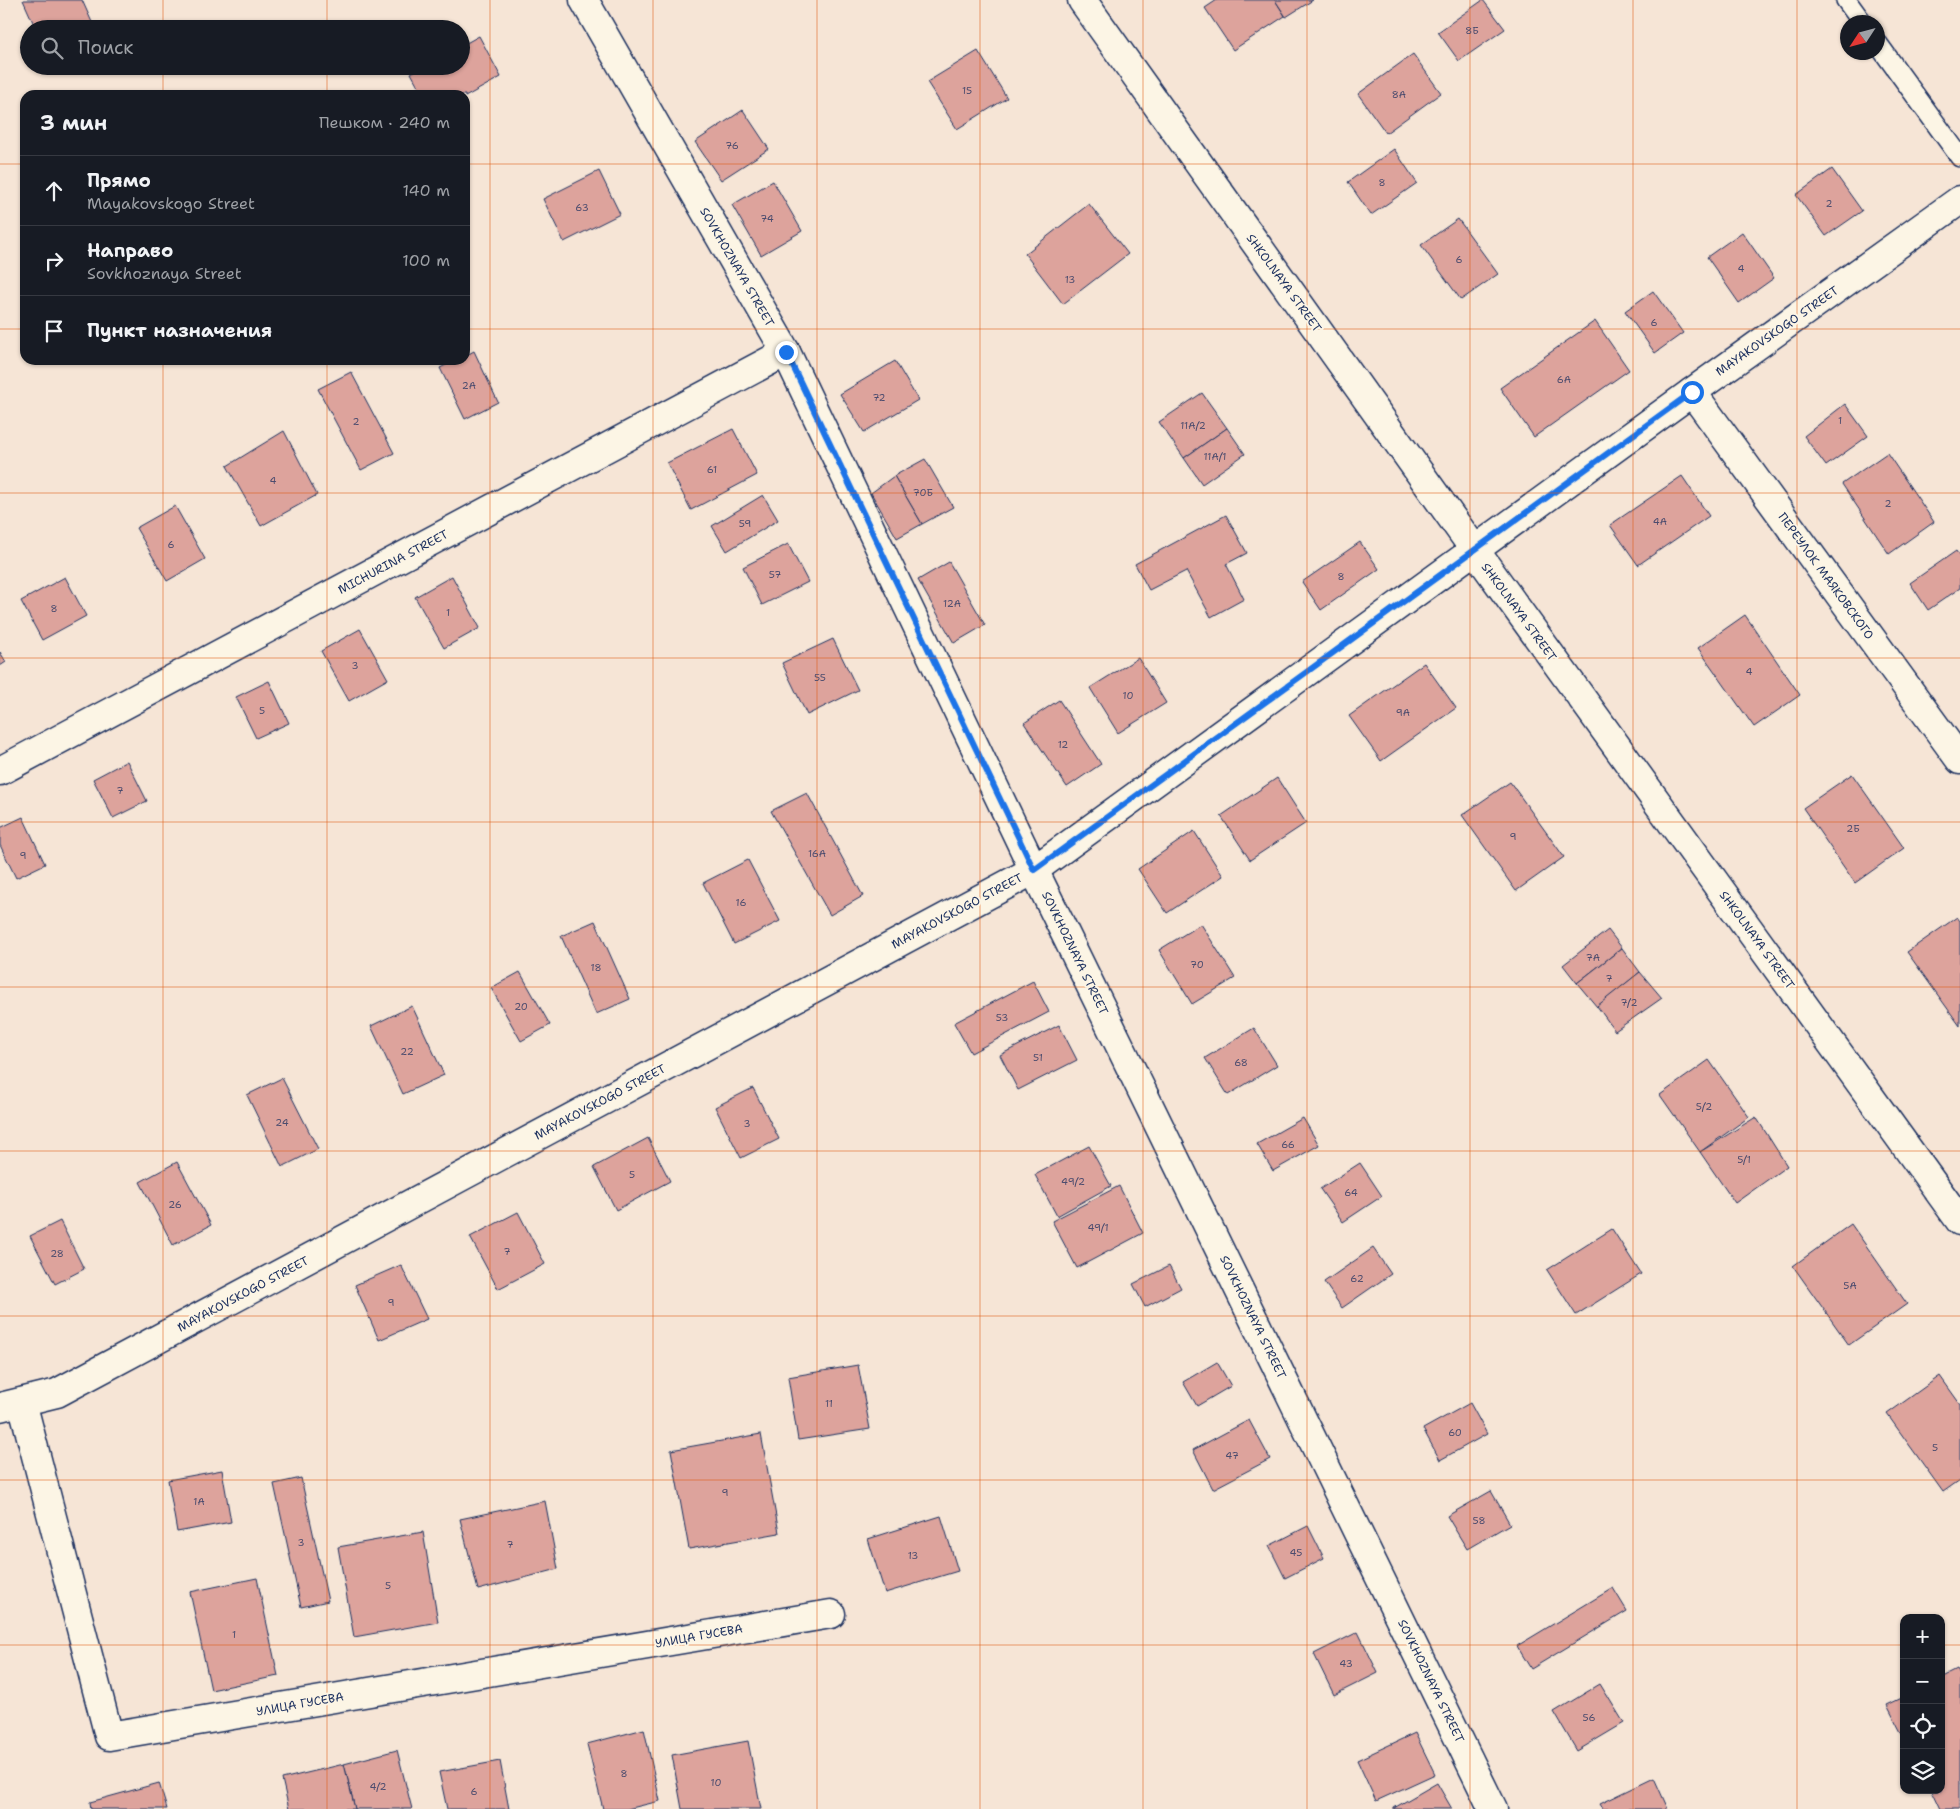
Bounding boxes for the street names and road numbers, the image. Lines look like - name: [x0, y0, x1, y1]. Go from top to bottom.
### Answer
- street label: SOVKHOZNAYA STREET: [696, 204, 778, 330]
- street label: SHKOLNAYA STREET: [1243, 231, 1325, 336]
- street label: MAYAKOVSKOGO STREET: [1712, 282, 1842, 380]
- street label: ПЕРЕУЛОК МАЯКОВСКОГО: [1775, 509, 1877, 643]
- street label: MICHURINA STREET: [335, 526, 451, 598]
- street label: SHKOLNAYA STREET: [1478, 560, 1560, 665]
- street label: MAYAKOVSKOGO STREET: [889, 869, 1026, 952]
- street label: SHKOLNAYA STREET: [1716, 888, 1798, 993]
- street label: SOVKHOZNAYA STREET: [1038, 889, 1112, 1018]
- street label: MAYAKOVSKOGO STREET: [532, 1060, 669, 1143]
- street label: MAYAKOVSKOGO STREET: [175, 1252, 312, 1335]
- street label: SOVKHOZNAYA STREET: [1216, 1253, 1290, 1382]
- street label: SOVKHOZNAYA STREET: [1394, 1617, 1468, 1746]
- street label: УЛИЦА ГУСЕВА: [654, 1620, 744, 1652]
- street label: УЛИЦА ГУСЕВА: [255, 1688, 345, 1720]

